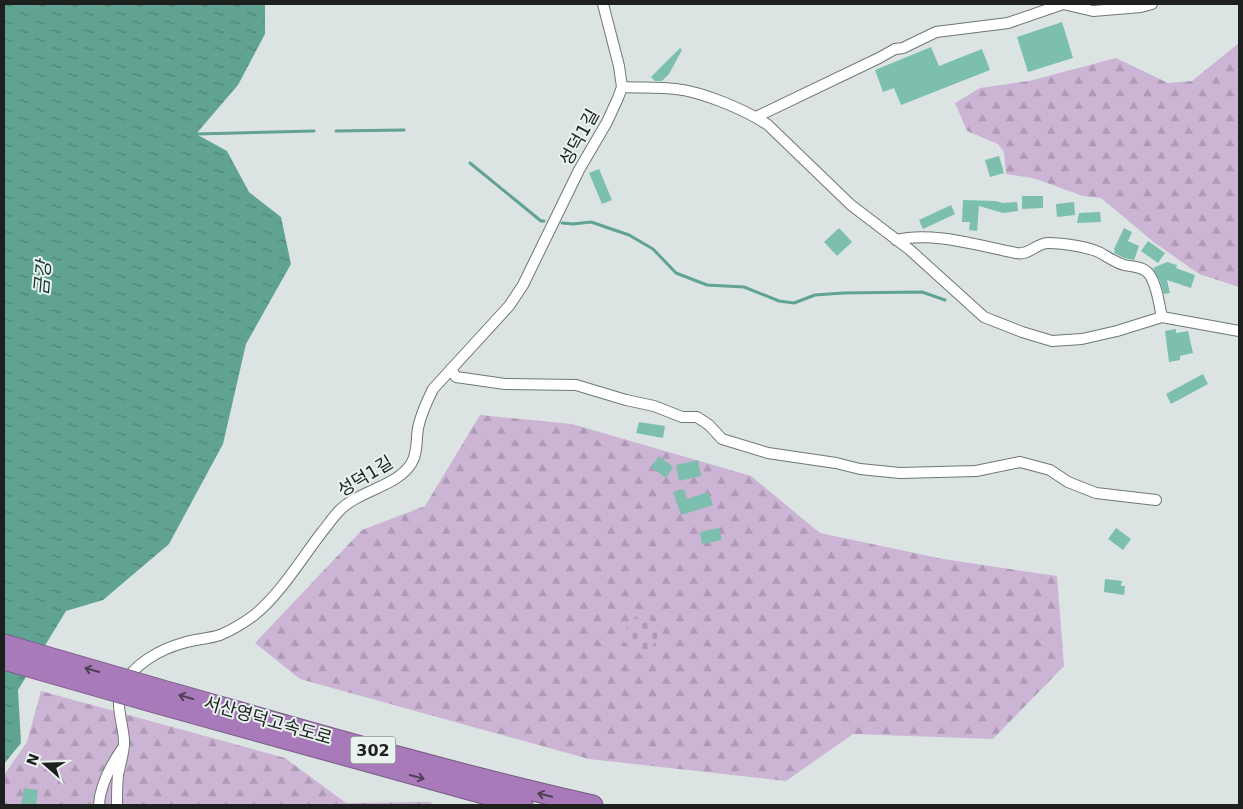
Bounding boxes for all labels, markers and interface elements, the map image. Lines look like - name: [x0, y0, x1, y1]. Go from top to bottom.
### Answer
- street label: 성덕1길: [555, 105, 603, 169]
- water label: 금강: [30, 257, 55, 296]
- street label: 성덕1길: [333, 451, 397, 501]
- one-way arrow: [84, 664, 100, 674]
- one-way arrow: [178, 691, 194, 701]
- street label: 서산영덕고속도로: [201, 692, 335, 748]
- road number: 302: [350, 736, 396, 764]
- north arrow: [20, 739, 70, 789]
- text: N: [23, 751, 42, 768]
- one-way arrow: [409, 772, 425, 782]
- one-way arrow: [538, 789, 554, 799]

